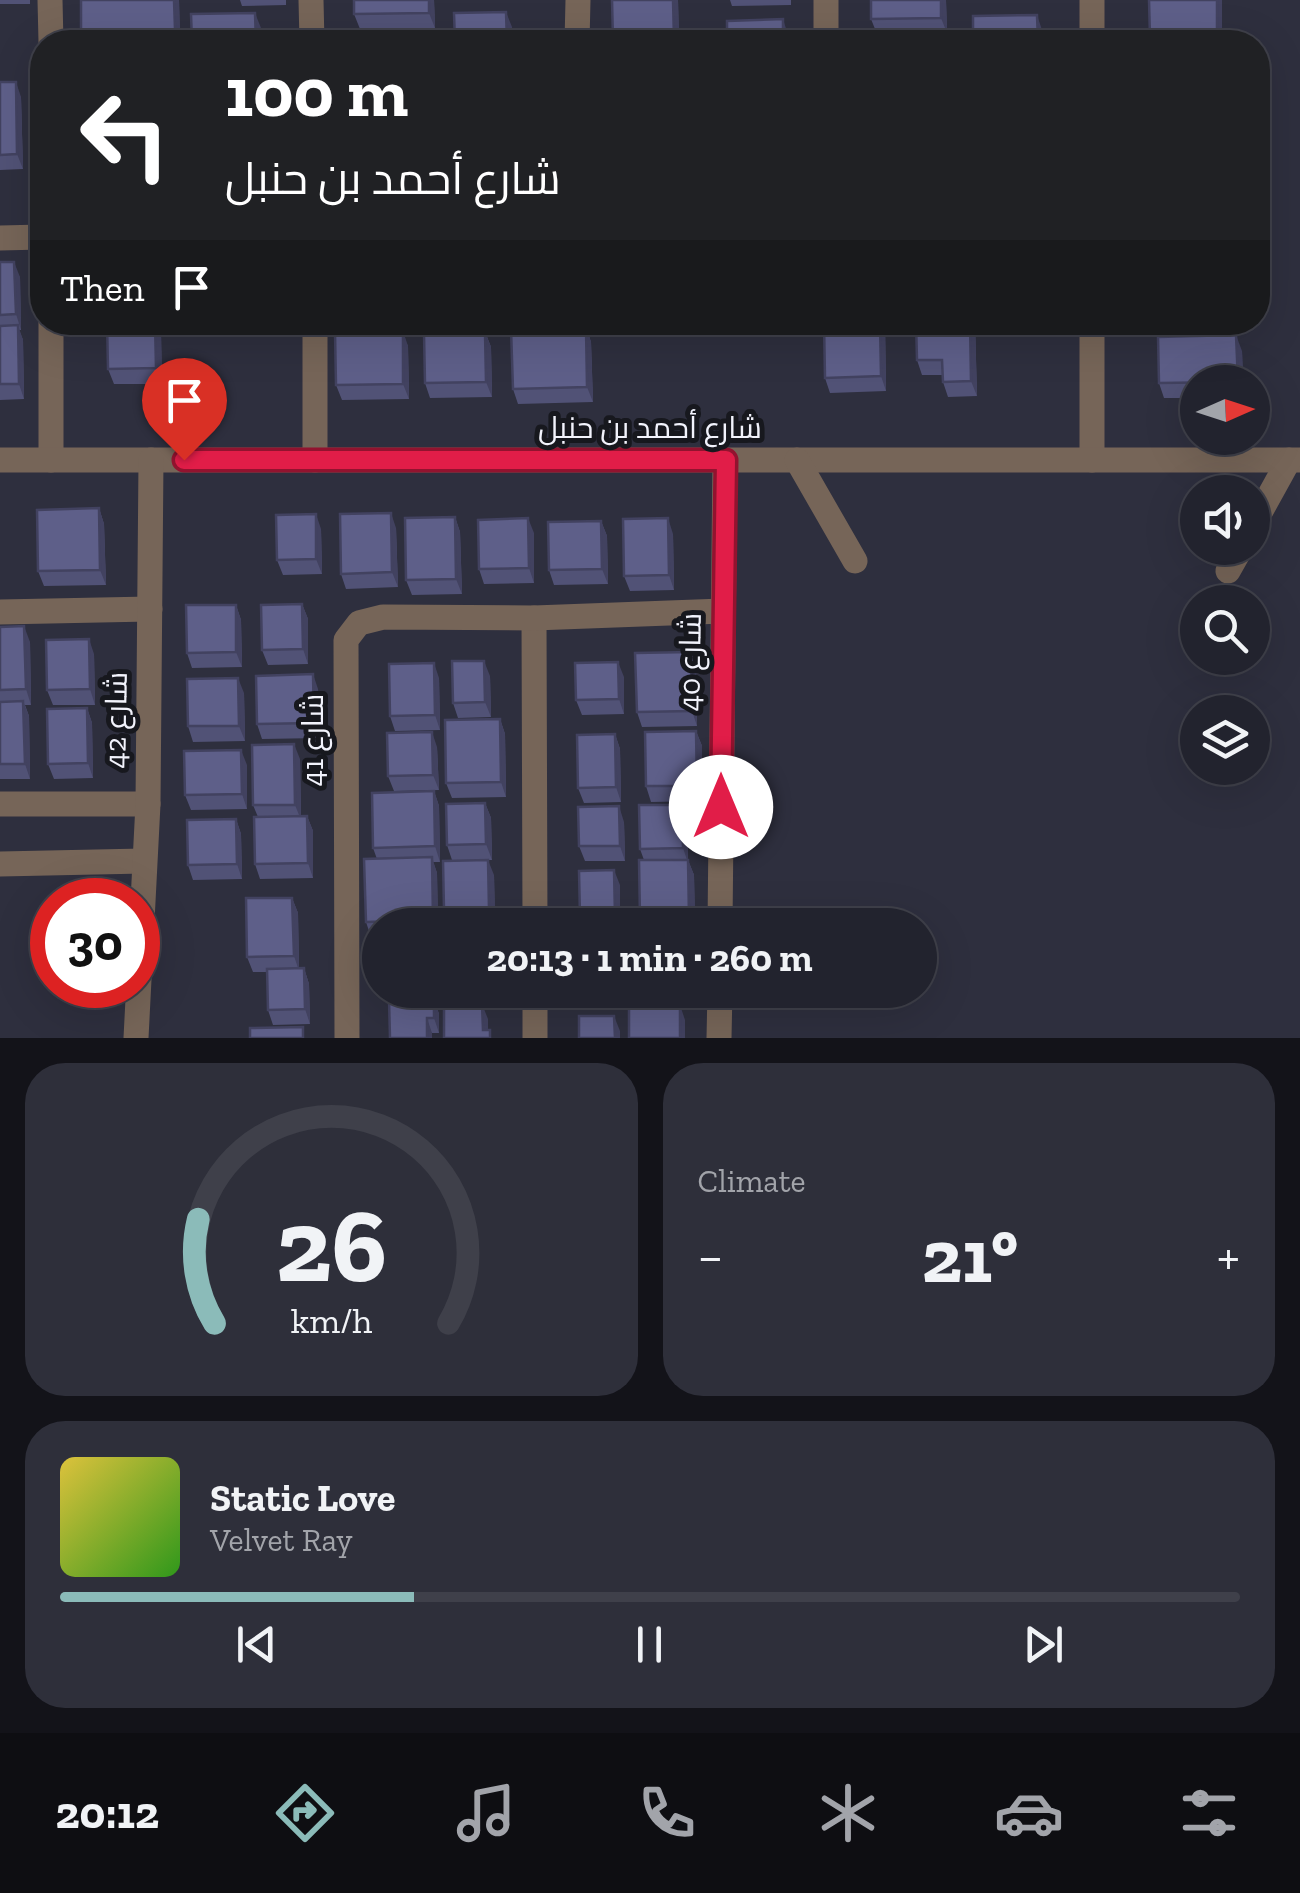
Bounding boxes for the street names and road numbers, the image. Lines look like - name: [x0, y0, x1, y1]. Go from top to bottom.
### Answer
- street label: شارع أحمد بن حنبل: [538, 409, 762, 448]
- street label: شارع 40: [671, 613, 711, 712]
- street label: شارع 42: [97, 671, 137, 769]
- street label: شارع 41: [295, 694, 333, 786]

